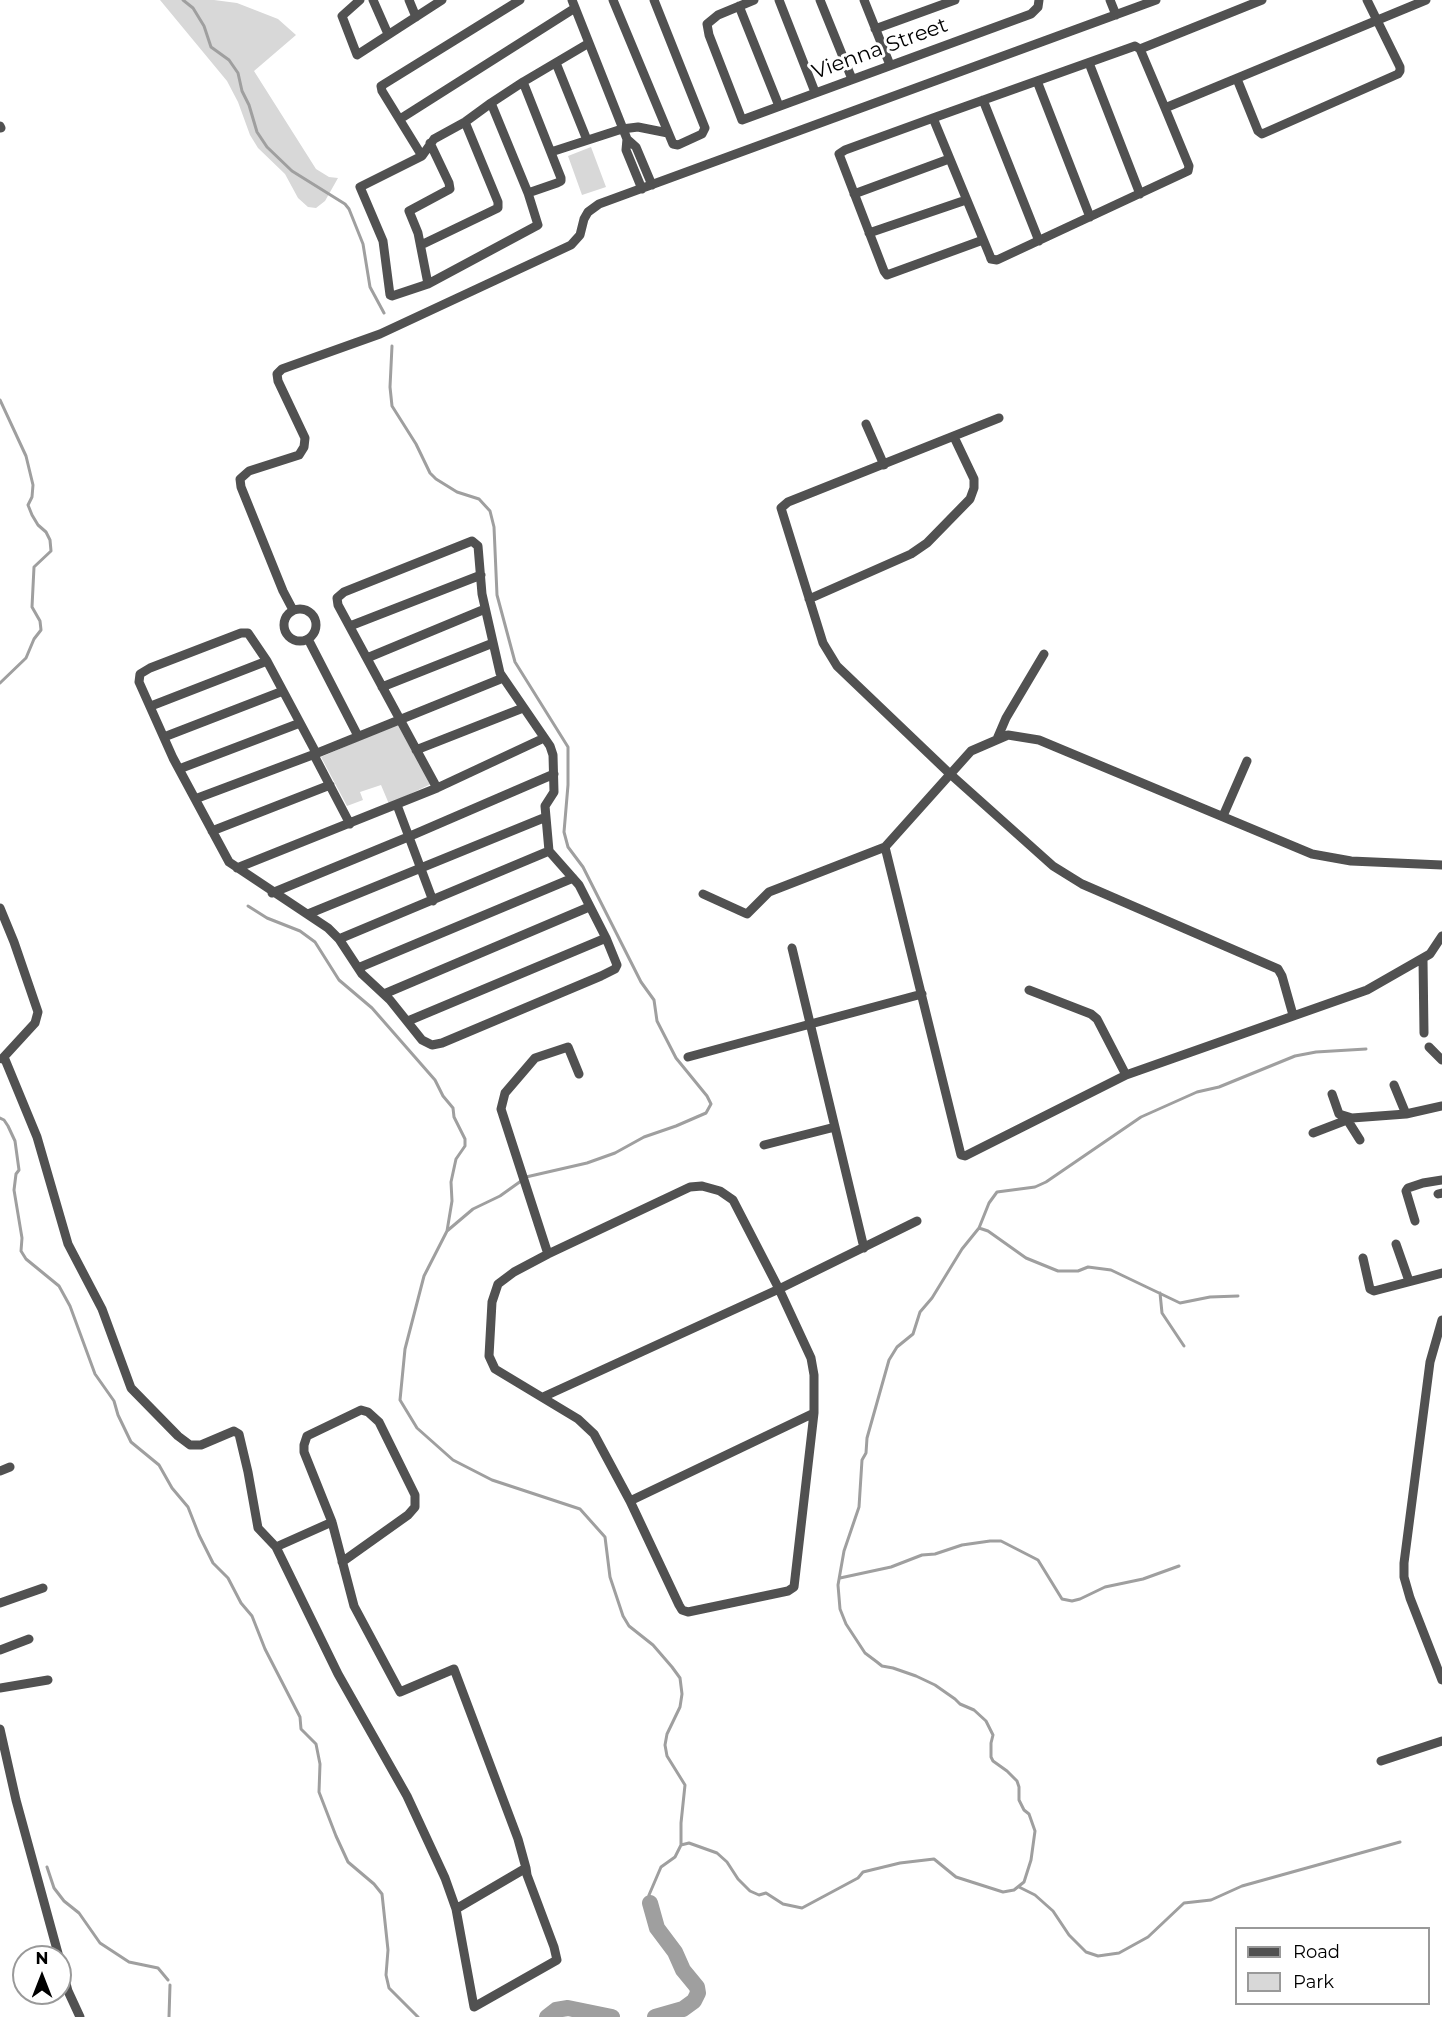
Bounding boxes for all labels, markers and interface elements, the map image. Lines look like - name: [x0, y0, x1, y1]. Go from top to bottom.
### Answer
- street label: Vienna Street: [809, 13, 951, 85]
- legend: [1235, 1927, 1430, 2005]
- text: Road: [1293, 1941, 1340, 1963]
- north arrow: [12, 1945, 72, 2005]
- text: N: [36, 1949, 48, 1968]
- text: Park: [1293, 1971, 1334, 1993]

